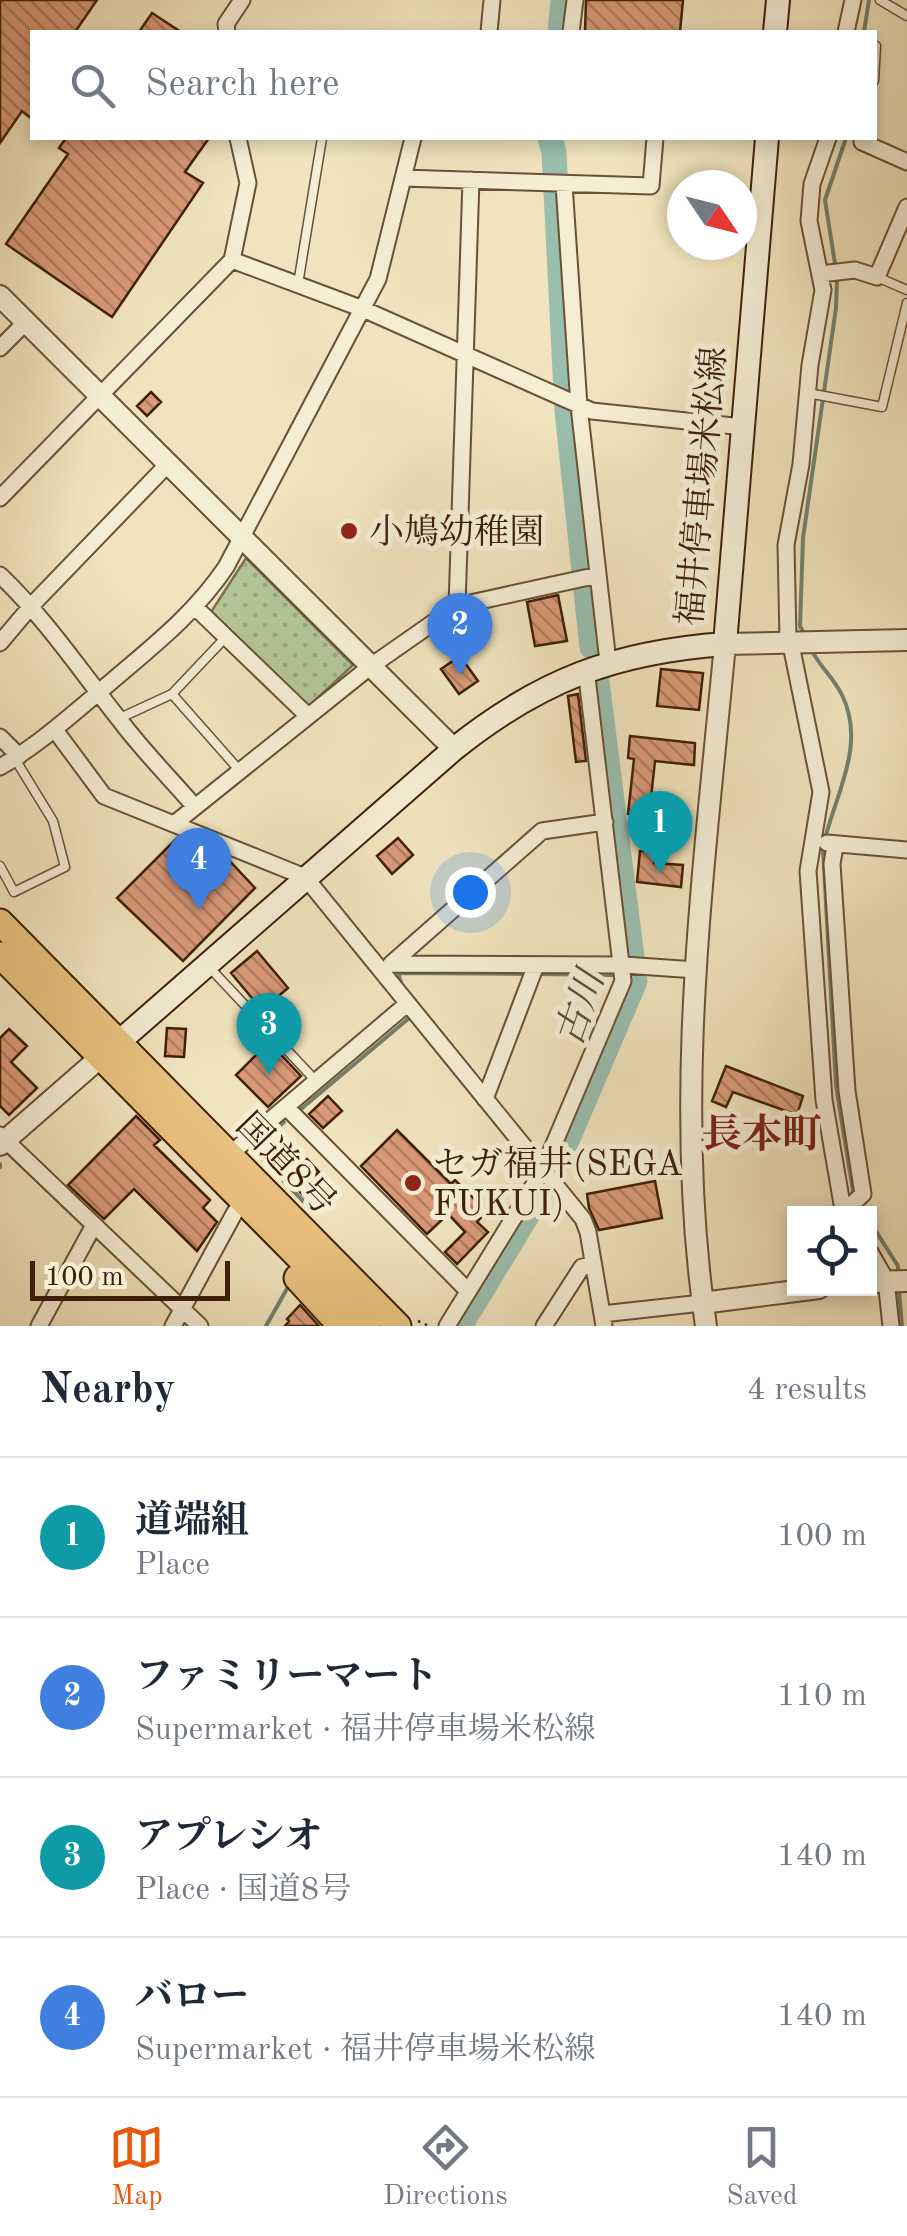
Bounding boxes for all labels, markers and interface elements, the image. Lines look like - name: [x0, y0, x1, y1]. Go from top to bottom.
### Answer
- search box: [30, 30, 877, 140]
- icon: search: [65, 58, 120, 113]
- text: Search here: [145, 66, 340, 104]
- north arrow: [667, 170, 757, 260]
- street label: 福井停車場米松線: [671, 345, 733, 627]
- place label: 小鳩幼稚園: [369, 513, 544, 551]
- marker: 小鳩幼稚園: [338, 520, 360, 542]
- pin: 2: [428, 592, 492, 675]
- pin: 1: [628, 790, 692, 873]
- pin: 4: [166, 828, 232, 910]
- your location: [445, 867, 496, 918]
- water label: 古川: [549, 962, 613, 1051]
- pin: 3: [236, 992, 302, 1075]
- street label: 国道8号: [229, 1105, 343, 1222]
- district label: 長本町: [702, 1113, 822, 1157]
- place label: セガ福井(SEGA FUKUI): [433, 1145, 683, 1223]
- marker: セガ福井(SEGA FUKUI): [402, 1172, 424, 1194]
- map controls: [787, 1206, 877, 1296]
- button: locate: [787, 1206, 877, 1296]
- scale bar: [30, 1256, 230, 1300]
- text: 100 m: [45, 1264, 124, 1292]
- text: Nearby: [40, 1370, 176, 1412]
- text: 4 results: [747, 1375, 867, 1407]
- text: 道端組: [135, 1503, 249, 1541]
- text: 1: [63, 1521, 82, 1553]
- text: 100 m: [777, 1521, 867, 1553]
- text: Place: [135, 1550, 210, 1582]
- text: ファミリーマート: [135, 1659, 438, 1697]
- text: 2: [63, 1681, 82, 1713]
- text: 110 m: [777, 1681, 867, 1713]
- text: Supermarket · 福井停車場米松線: [135, 1715, 596, 1747]
- text: アプレシオ: [135, 1819, 323, 1857]
- text: 3: [63, 1841, 82, 1873]
- text: 140 m: [777, 1841, 867, 1873]
- text: Place · 国道8号: [135, 1875, 351, 1907]
- text: バロー: [135, 1979, 249, 2017]
- text: 4: [63, 2001, 82, 2033]
- text: 140 m: [777, 2001, 867, 2033]
- text: Supermarket · 福井停車場米松線: [135, 2035, 596, 2067]
- tab: Map: [109, 2120, 164, 2215]
- tab: Directions: [383, 2120, 508, 2215]
- tab: Saved: [726, 2120, 798, 2215]

